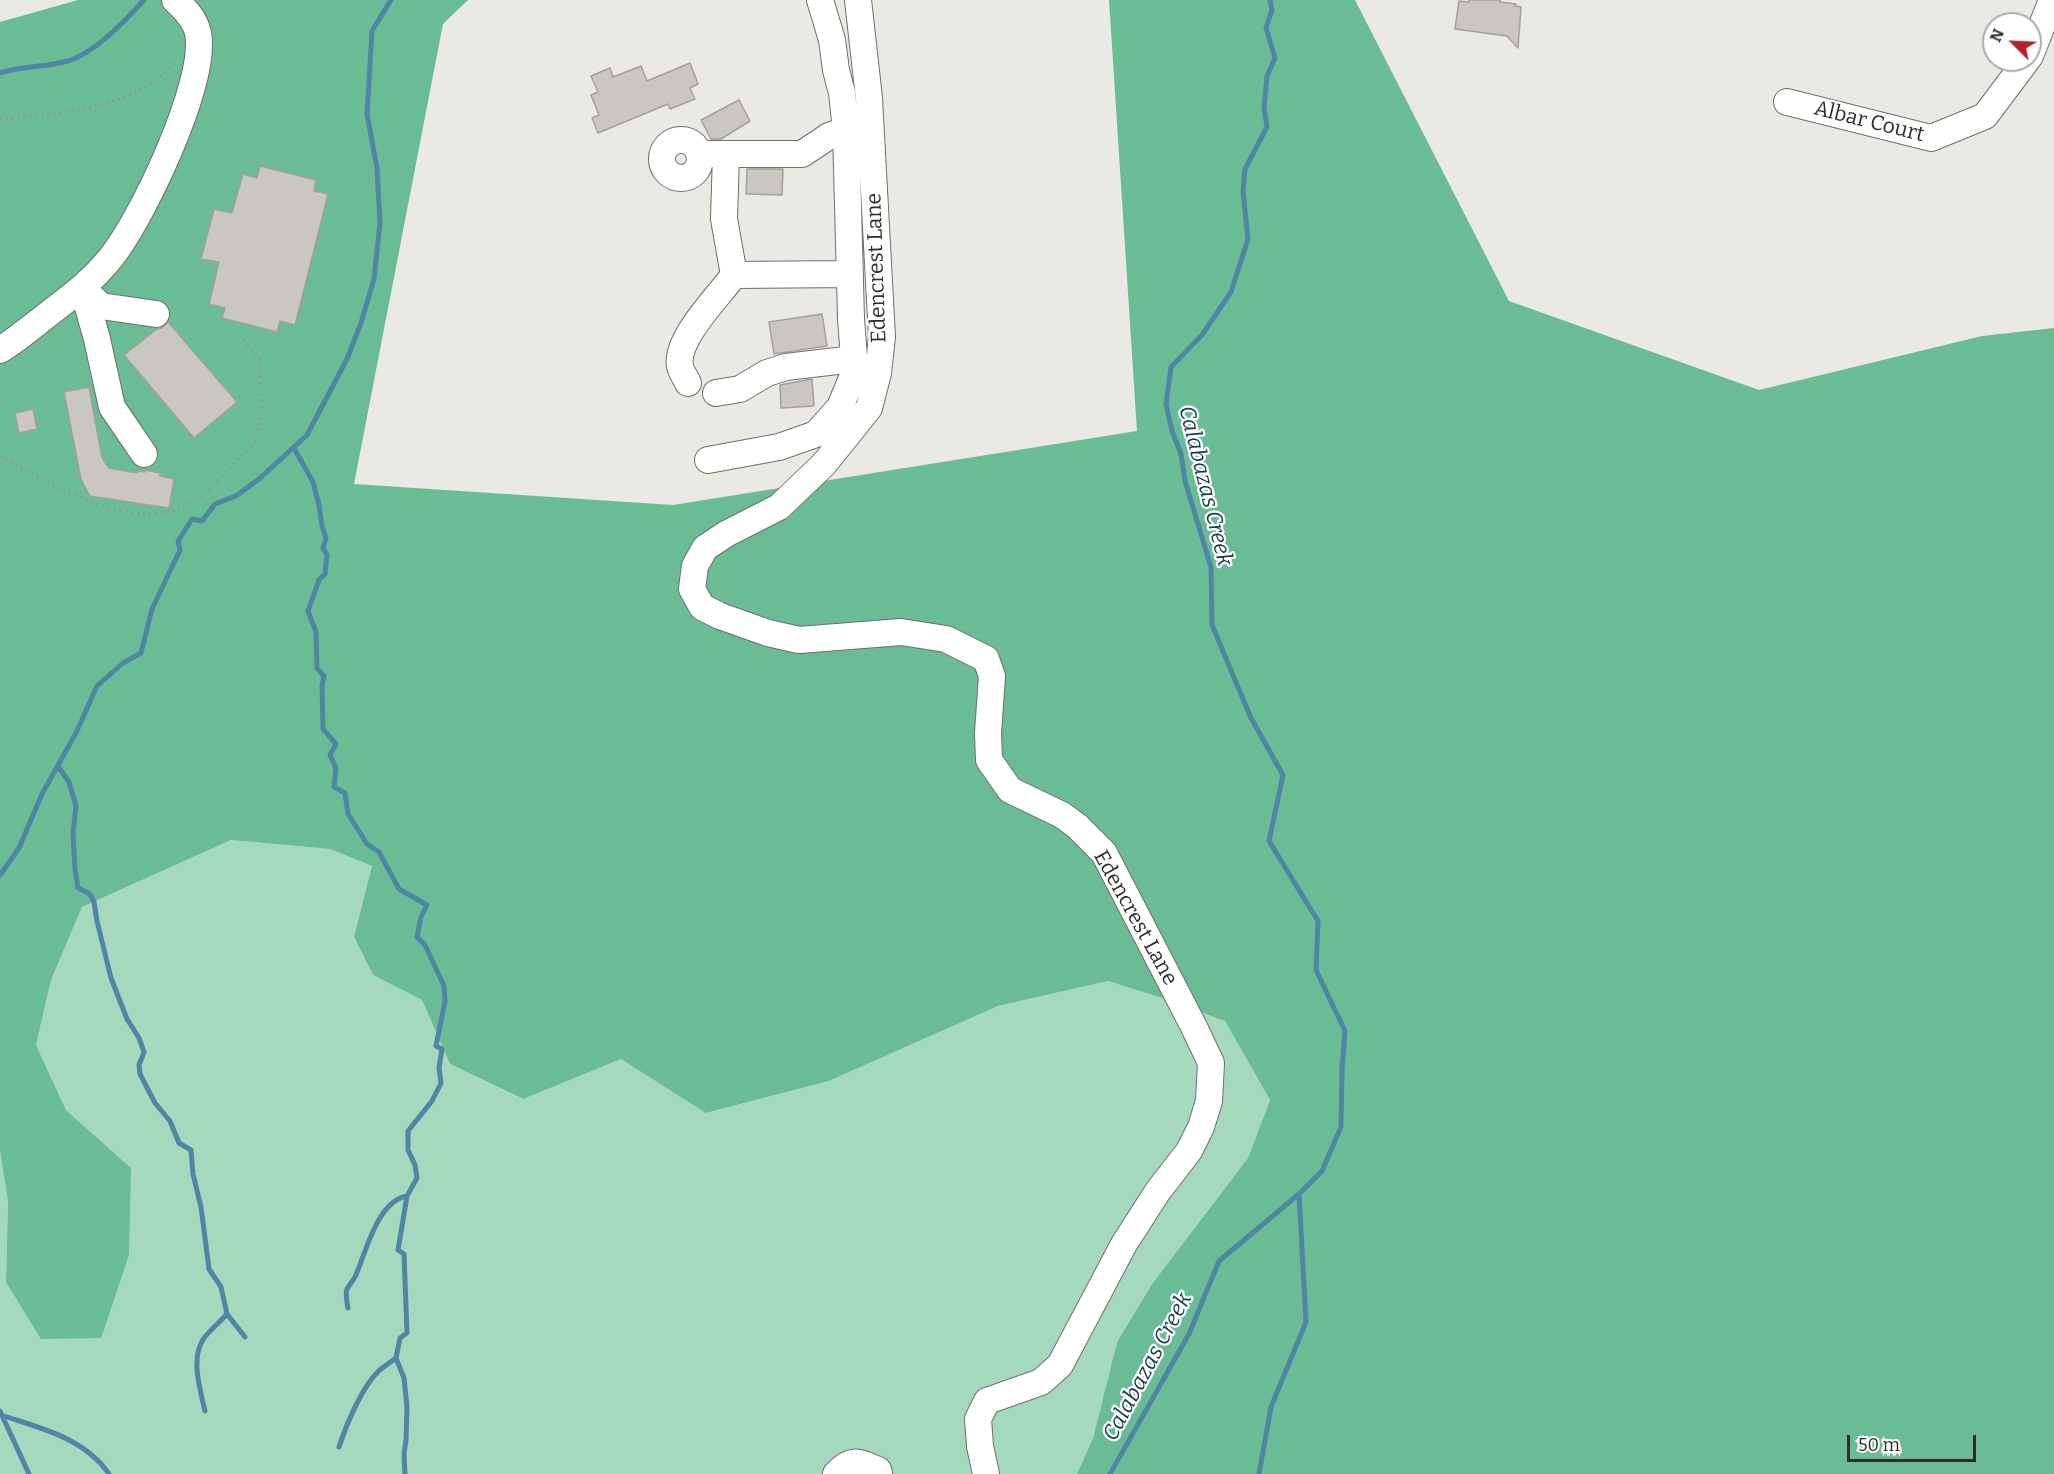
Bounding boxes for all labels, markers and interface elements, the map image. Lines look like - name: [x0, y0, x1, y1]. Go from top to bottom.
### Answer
- north arrow: [1982, 12, 2042, 72]
- text: N: [1986, 26, 2008, 45]
- street label: Albar Court: [1811, 96, 1927, 148]
- street label: Edencrest Lane: [862, 193, 892, 343]
- water label: Calabazas Creek: [1172, 403, 1238, 569]
- street label: Edencrest Lane: [1088, 846, 1182, 990]
- water label: Calabazas Creek: [1098, 1288, 1198, 1446]
- scale bar: [1850, 1423, 1979, 1461]
- text: 50 m: [1858, 1434, 1900, 1456]

